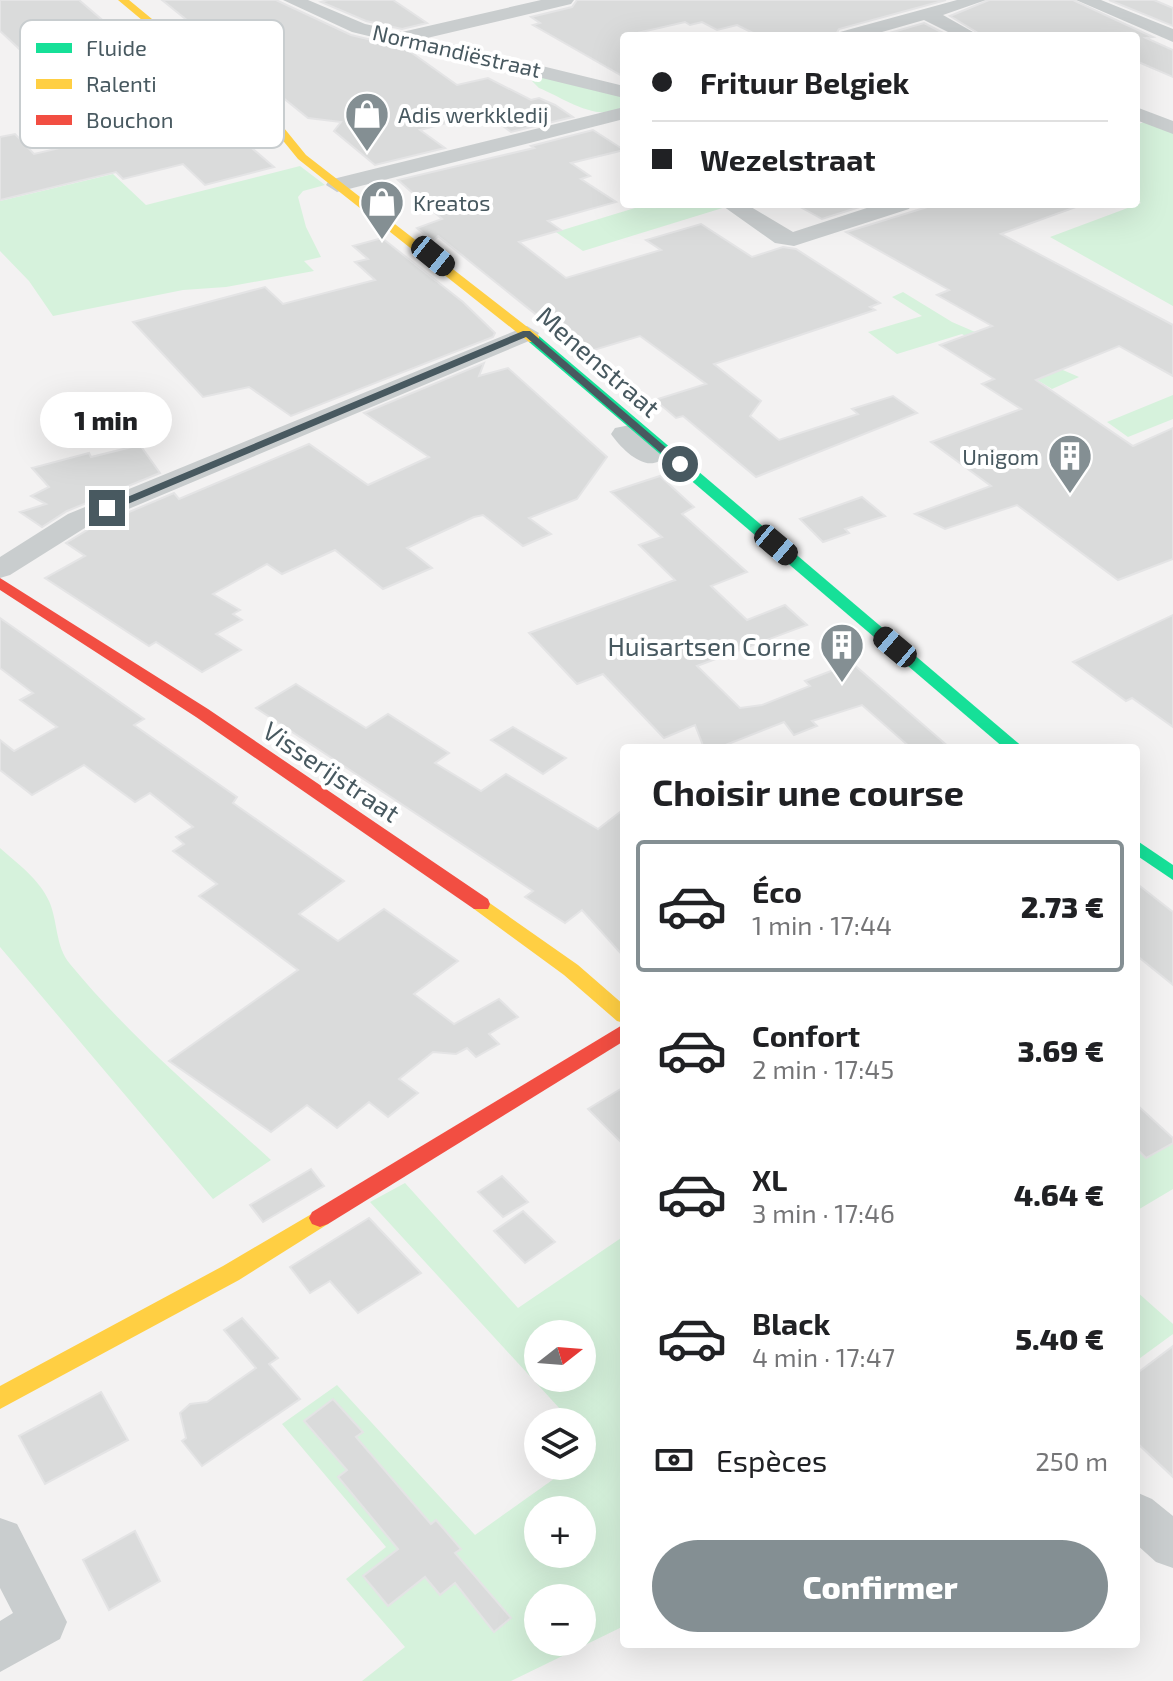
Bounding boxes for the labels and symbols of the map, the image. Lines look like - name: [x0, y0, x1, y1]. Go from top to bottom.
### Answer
- street label: Normandiëstraat: [370, 18, 544, 82]
- legend: [20, 20, 284, 148]
- text: Fluide: [86, 34, 147, 60]
- text: Ralenti: [86, 70, 157, 96]
- shop icon: Adis werkkledij: [343, 90, 391, 153]
- place label: Adis werkkledij: [398, 101, 548, 128]
- text: Bouchon: [86, 106, 174, 132]
- shop icon: Kreatos: [358, 178, 406, 241]
- place label: Kreatos: [413, 189, 490, 215]
- car: [407, 232, 459, 280]
- street label: Menenstraat: [531, 299, 667, 423]
- callout: 1 min: [41, 392, 173, 448]
- building icon: Unigom: [1046, 432, 1094, 495]
- place label: Unigom: [962, 443, 1039, 469]
- route start: [662, 446, 698, 482]
- route end: [89, 490, 125, 526]
- car: [750, 520, 802, 570]
- building icon: Huisartsen Corne: [818, 621, 866, 684]
- car: [869, 622, 921, 672]
- place label: Huisartsen Corne: [607, 630, 811, 661]
- street label: Visserijstraat: [258, 714, 406, 828]
- north arrow: [524, 1320, 596, 1392]

